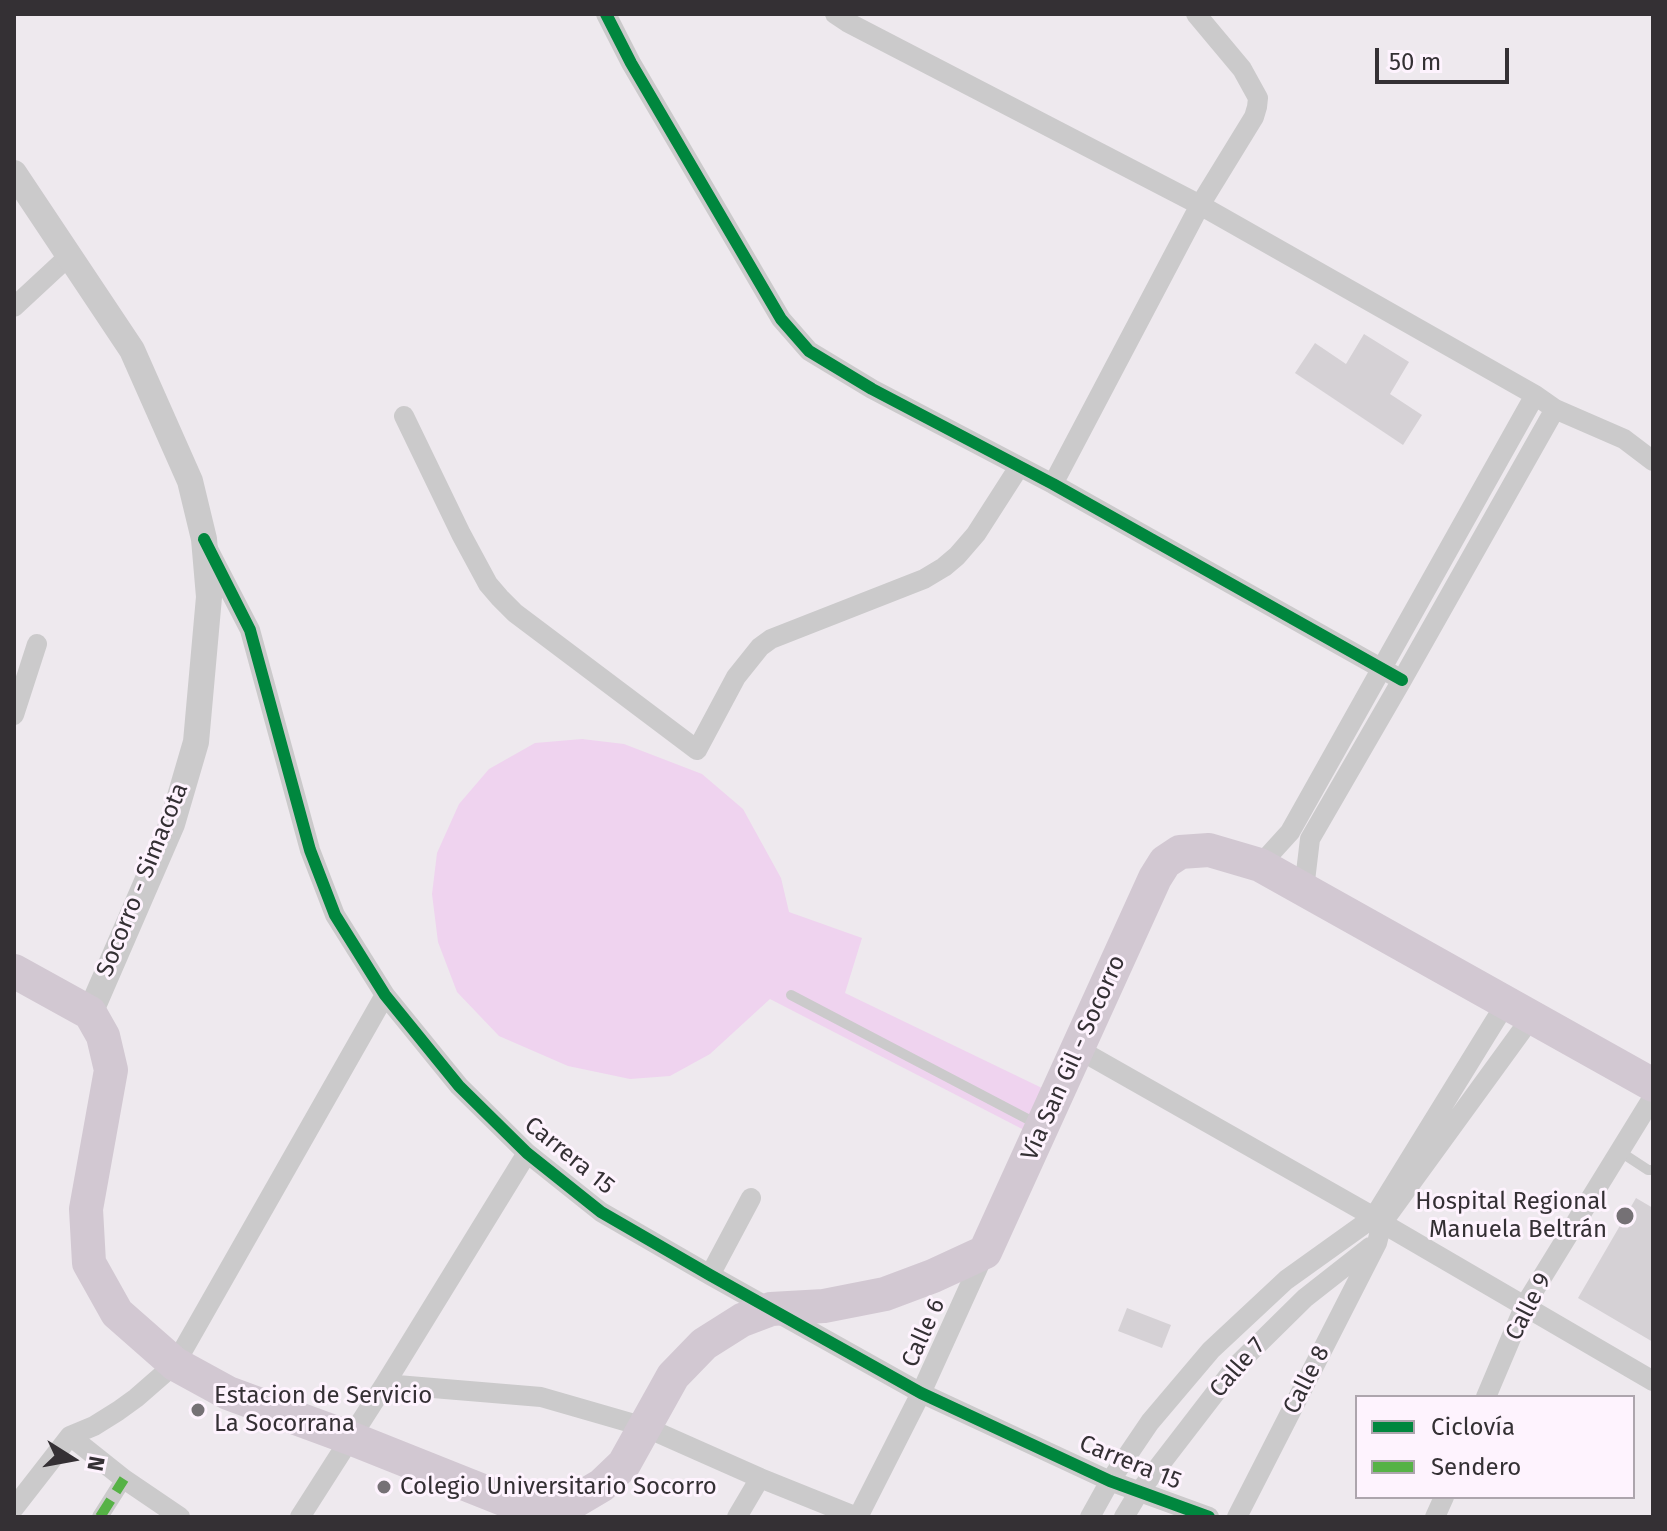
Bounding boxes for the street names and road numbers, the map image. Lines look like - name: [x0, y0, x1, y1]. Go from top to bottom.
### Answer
- street label: Socorro - Simacota: [91, 779, 195, 981]
- street label: Vía San Gil - Socorro: [1016, 951, 1132, 1165]
- street label: Carrera 15: [518, 1111, 620, 1201]
- street label: Calle 9: [1500, 1268, 1558, 1346]
- street label: Calle 6: [896, 1294, 952, 1372]
- street label: Calle 7: [1204, 1332, 1272, 1404]
- street label: Calle 8: [1278, 1341, 1336, 1419]
- street label: Carrera 15: [1075, 1430, 1185, 1496]

